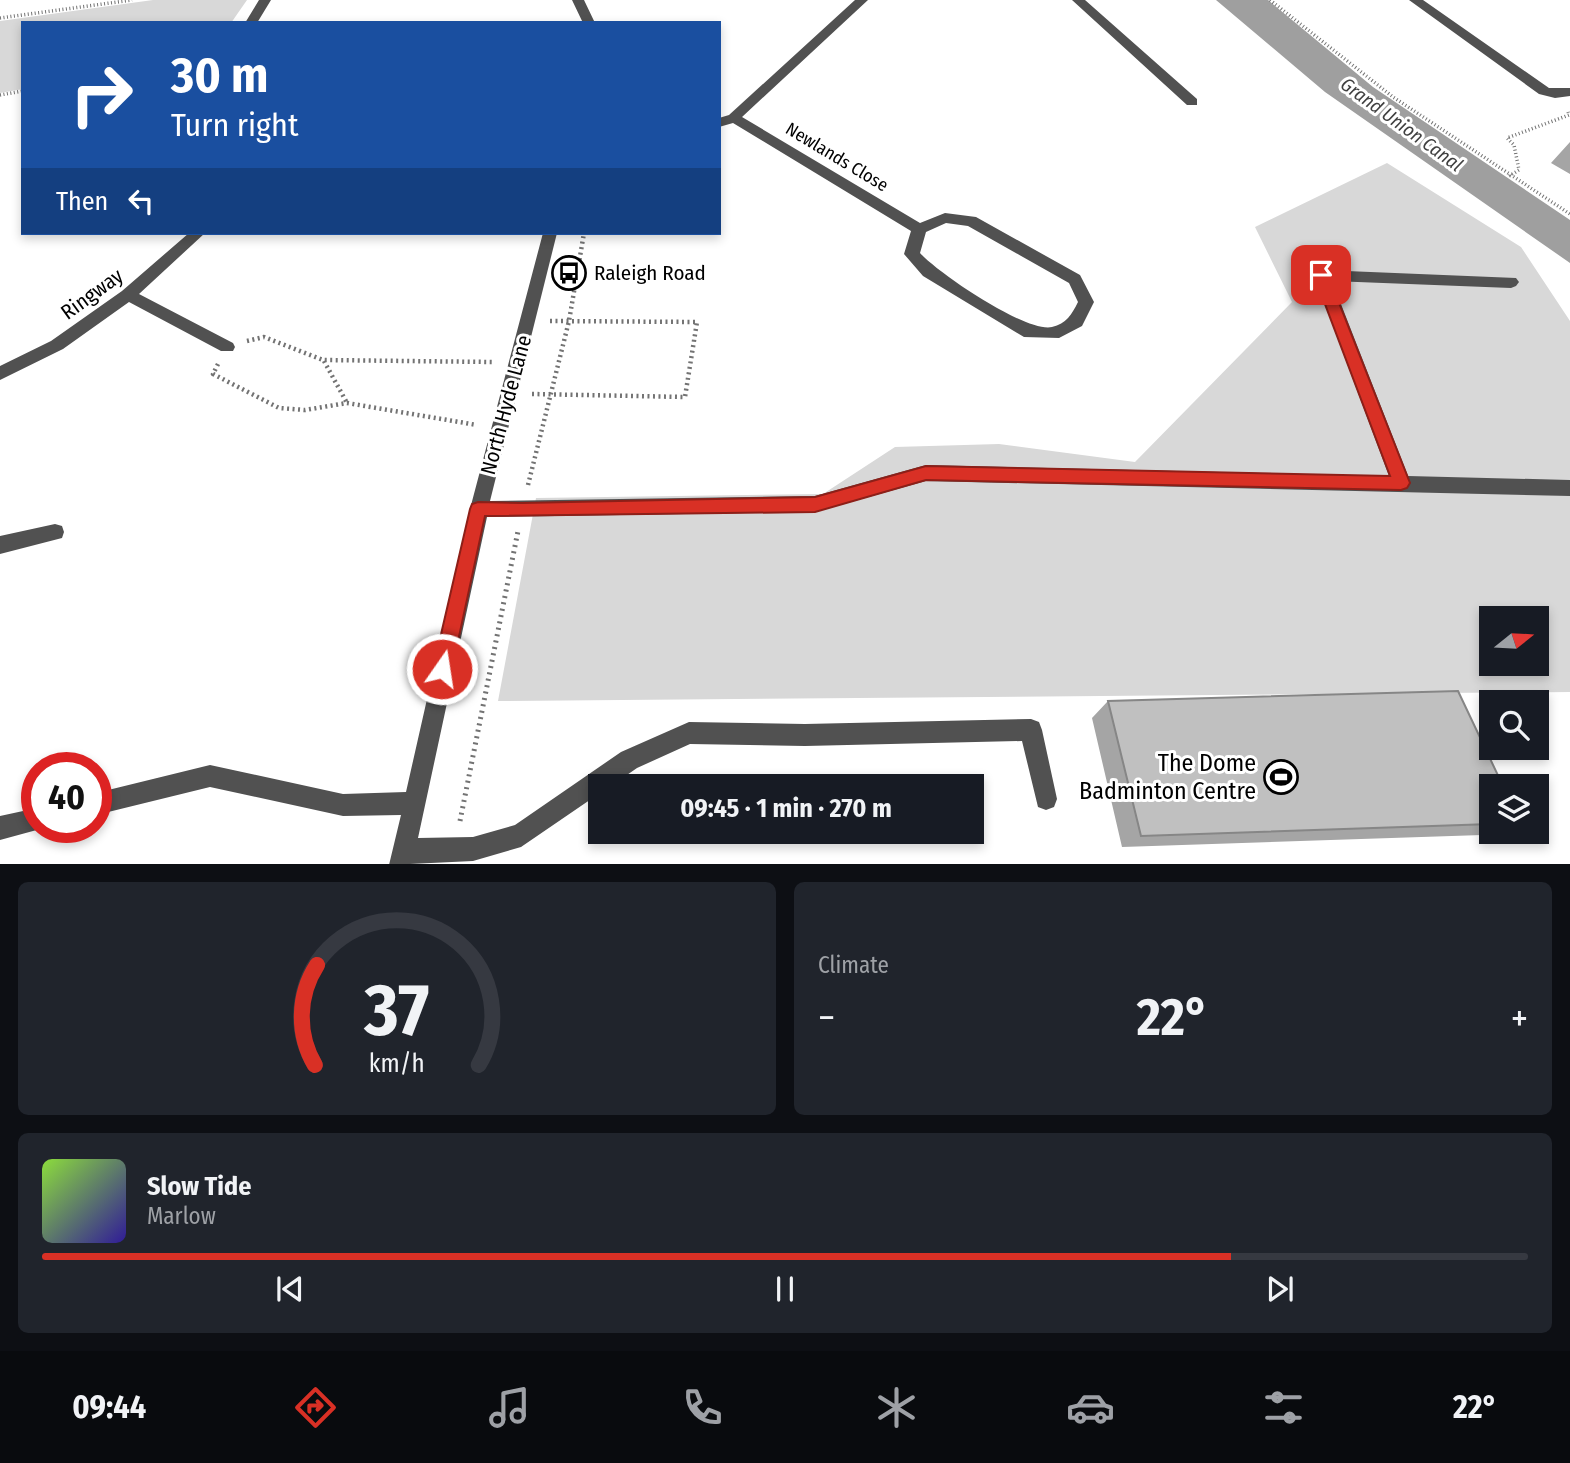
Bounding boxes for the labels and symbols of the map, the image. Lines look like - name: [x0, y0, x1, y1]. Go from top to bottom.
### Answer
- water label: Grand Union Canal: [1336, 72, 1467, 176]
- street label: Newlands Close: [782, 118, 892, 196]
- pin: [1291, 245, 1351, 305]
- bus stop icon: Raleigh Road: [550, 254, 588, 292]
- place label: Raleigh Road: [594, 260, 706, 286]
- street label: Ringway: [56, 262, 129, 325]
- street label: North Hyde Lane: [475, 332, 537, 478]
- north arrow: [1479, 606, 1549, 676]
- position arrow: [405, 632, 479, 706]
- place label: The Dome Badminton Centre: [1079, 749, 1256, 805]
- speed limit sign: 40: [21, 752, 112, 843]
- sports icon: The Dome Badminton Centre: [1262, 758, 1300, 796]

